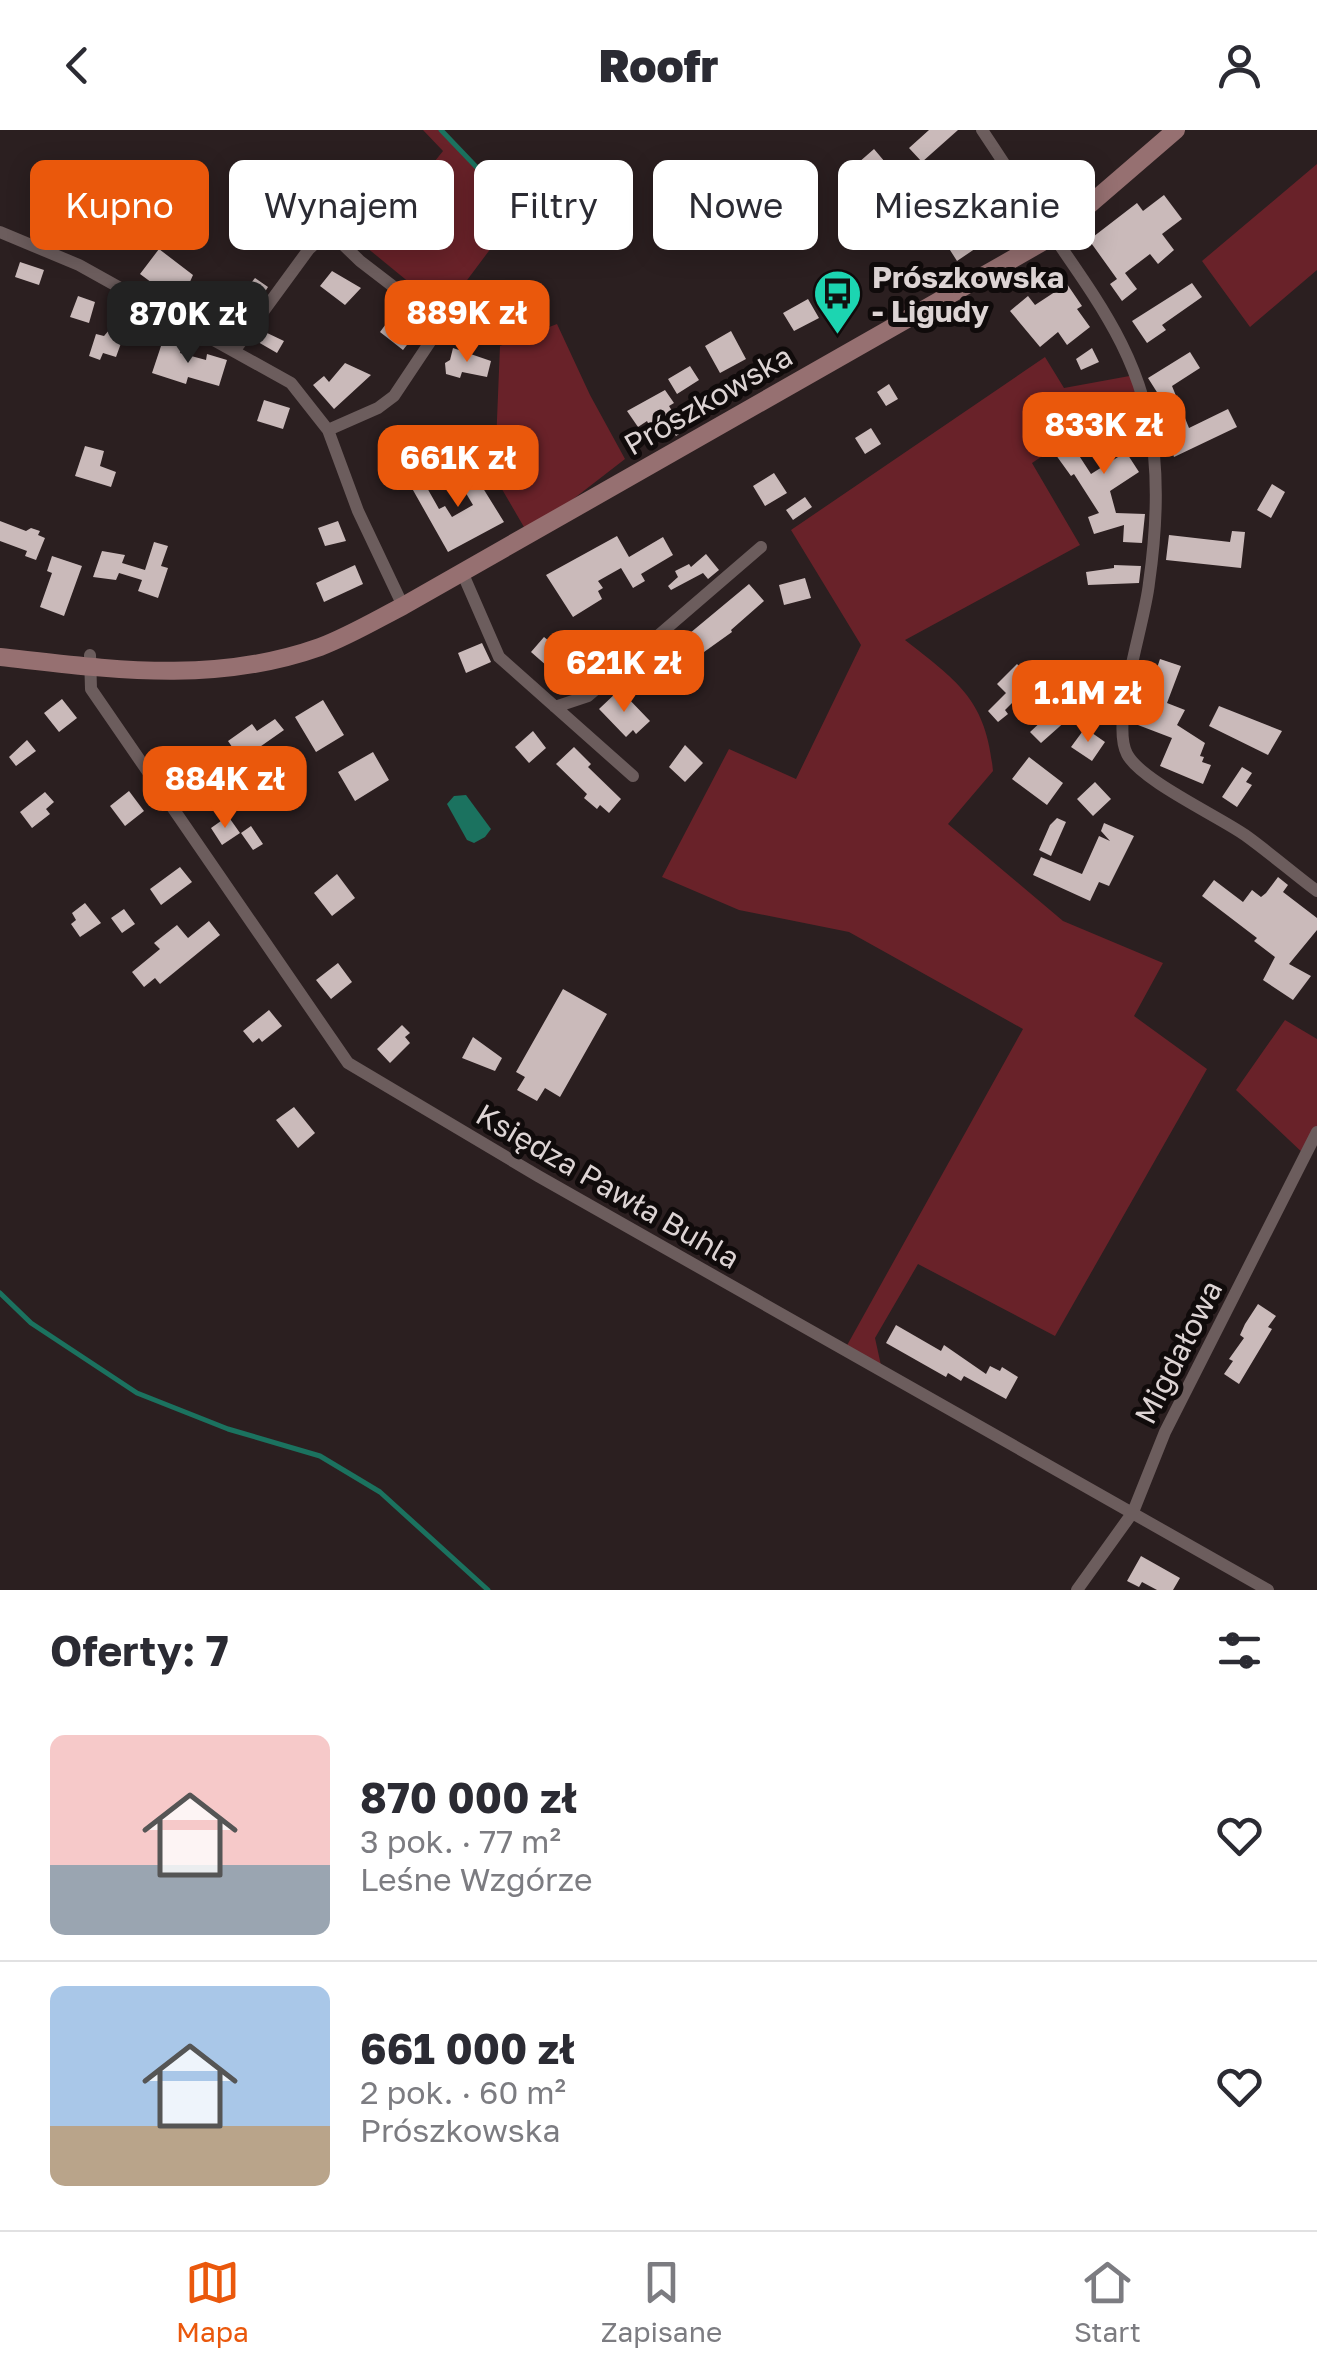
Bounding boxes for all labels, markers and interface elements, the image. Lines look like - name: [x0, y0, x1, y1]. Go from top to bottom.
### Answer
- icon: back: [50, 38, 105, 93]
- text: Roofr: [599, 38, 718, 92]
- icon: person: [1212, 38, 1267, 93]
- chip: Kupno: [30, 160, 209, 250]
- chip: Wynajem: [229, 160, 454, 250]
- chip: Filtry: [474, 160, 633, 250]
- chip: Nowe: [653, 160, 818, 250]
- chip: Mieszkanie: [838, 160, 1095, 250]
- place label: Prószkowska - Ligudy: [872, 259, 1064, 329]
- bus stop icon: Prószkowska - Ligudy: [811, 268, 863, 336]
- pin: 889K zł: [375, 280, 559, 365]
- pin: 870K zł: [96, 281, 280, 366]
- text: 889K zł: [407, 293, 527, 331]
- text: 870K zł: [129, 294, 247, 332]
- street label: Prószkowska: [618, 337, 798, 463]
- pin: 833K zł: [1012, 392, 1196, 477]
- text: 833K zł: [1044, 405, 1164, 443]
- pin: 661K zł: [366, 425, 550, 510]
- text: 661K zł: [400, 438, 516, 476]
- pin: 621K zł: [532, 630, 716, 715]
- text: 621K zł: [566, 643, 682, 681]
- pin: 1.1M zł: [996, 660, 1180, 745]
- text: 1.1M zł: [1034, 673, 1142, 711]
- pin: 884K zł: [133, 746, 317, 831]
- text: 884K zł: [165, 759, 285, 797]
- street label: Księdza Pawła Buhla: [470, 1096, 746, 1276]
- street label: Migdałowa: [1127, 1274, 1229, 1430]
- icon: filters: [1212, 1623, 1267, 1678]
- text: Oferty: 7: [50, 1625, 229, 1675]
- text: 870 000 zł: [360, 1772, 577, 1822]
- icon: home: [130, 1775, 250, 1895]
- icon: heart: [1212, 1808, 1267, 1863]
- text: 3 pok. · 77 m²: [360, 1822, 561, 1860]
- text: Leśne Wzgórze: [360, 1860, 593, 1898]
- text: 661 000 zł: [360, 2023, 575, 2073]
- icon: home: [130, 2026, 250, 2146]
- icon: heart: [1212, 2059, 1267, 2114]
- text: 2 pok. · 60 m²: [360, 2073, 566, 2111]
- text: Prószkowska: [360, 2111, 561, 2149]
- tab: Mapa: [176, 2255, 249, 2348]
- tab: Zapisane: [601, 2255, 722, 2348]
- tab: Start: [1074, 2255, 1141, 2348]

